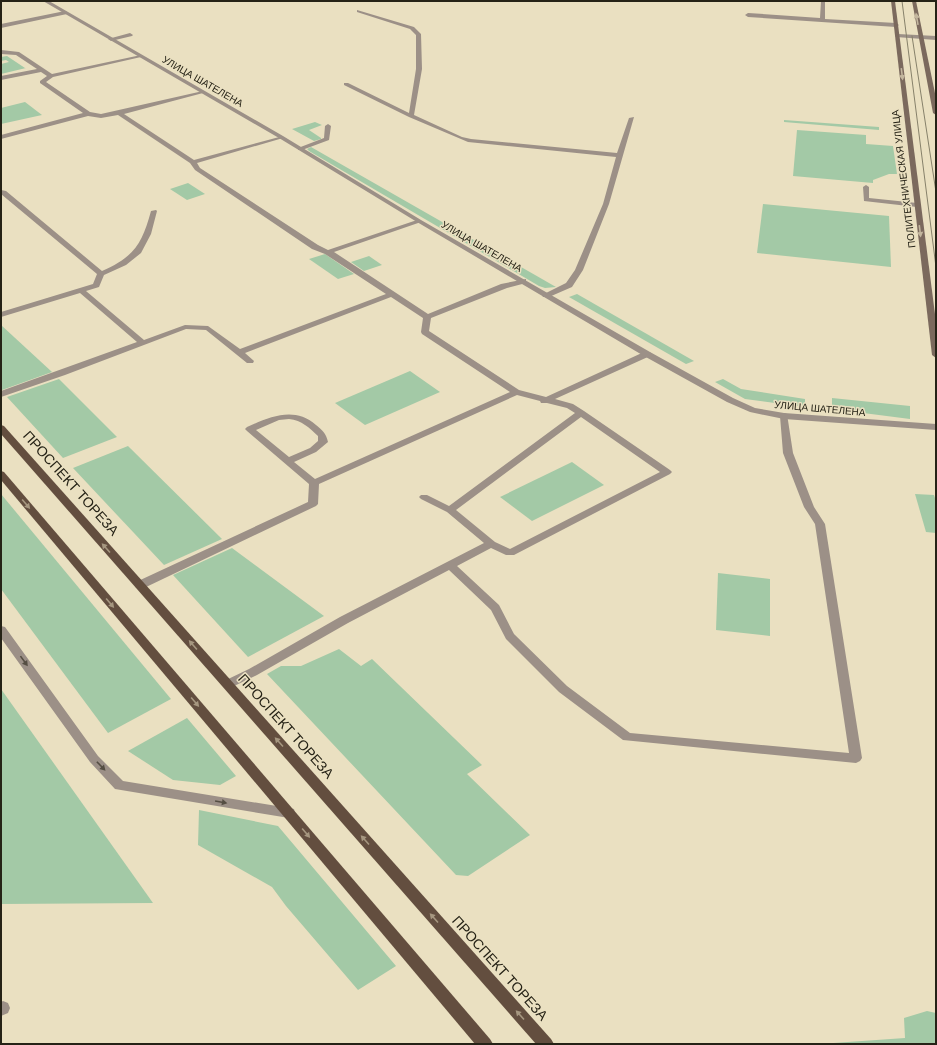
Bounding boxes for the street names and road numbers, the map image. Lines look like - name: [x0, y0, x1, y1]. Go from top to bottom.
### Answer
- street label: УЛИЦА ШАТЕЛЕНА: [160, 53, 246, 110]
- street label: ПОЛИТЕХНИЧЕСКАЯ УЛИЦА: [889, 109, 918, 249]
- street label: УЛИЦА ШАТЕЛЕНА: [439, 218, 525, 275]
- street label: УЛИЦА ШАТЕЛЕНА: [774, 398, 866, 419]
- street label: ПРОСПЕКТ ТОРЕЗА: [19, 427, 123, 540]
- street label: ПРОСПЕКТ ТОРЕЗА: [234, 670, 338, 783]
- street label: ПРОСПЕКТ ТОРЕЗА: [448, 912, 552, 1025]

